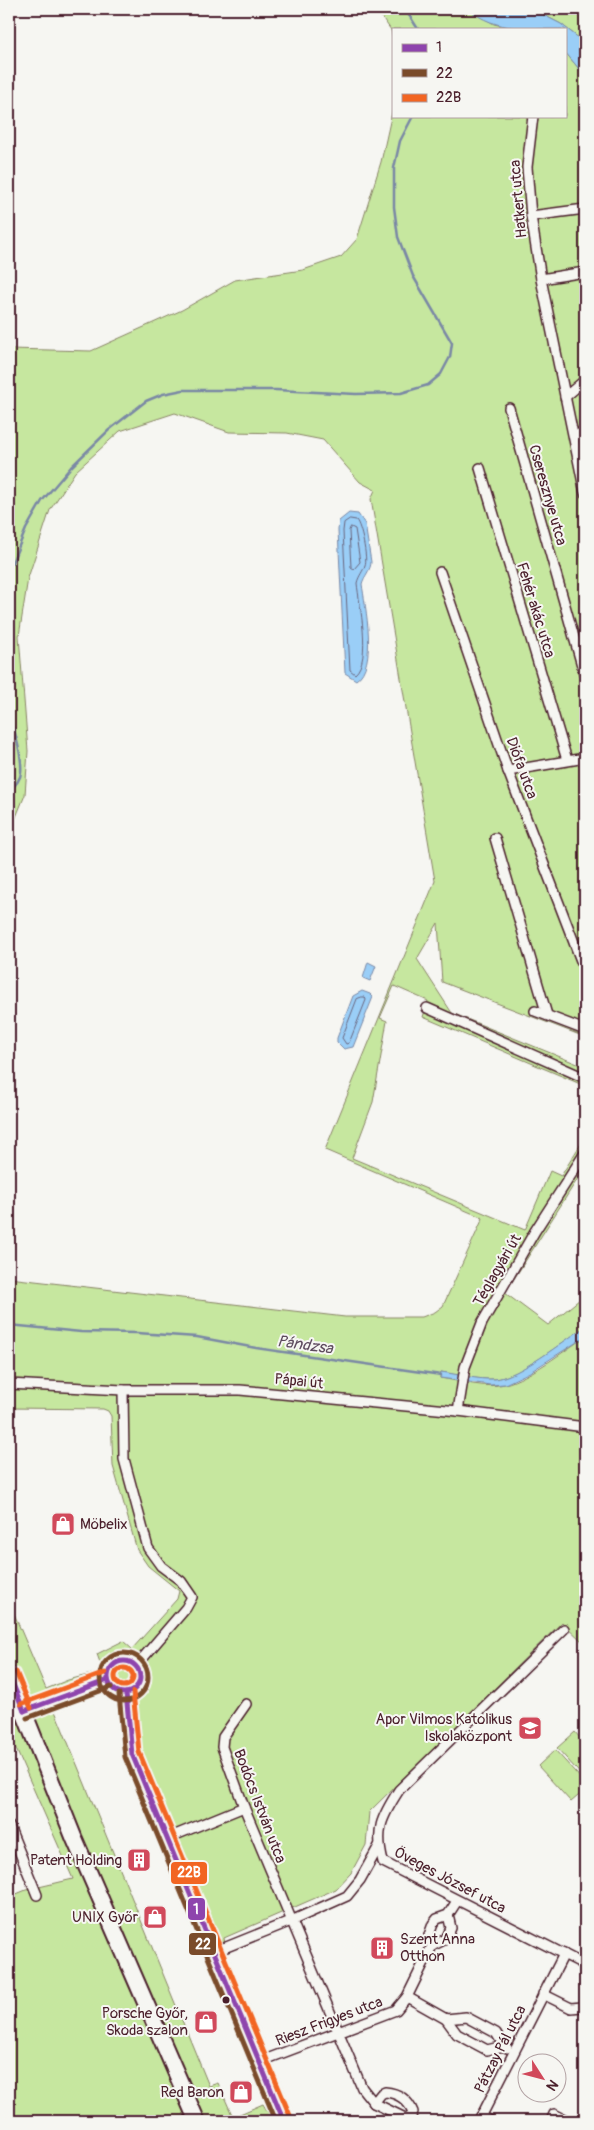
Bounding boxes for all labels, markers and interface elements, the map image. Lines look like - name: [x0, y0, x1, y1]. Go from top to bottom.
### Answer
- legend: [392, 28, 566, 118]
- text: 1: [436, 38, 442, 57]
- text: 22: [436, 64, 453, 83]
- text: 22B: [436, 88, 461, 107]
- street label: Hatkert utca: [506, 159, 531, 239]
- street label: Cseresznye utca: [524, 443, 571, 548]
- street label: Fehér akác utca: [512, 560, 559, 660]
- street label: Diófa utca: [502, 735, 541, 802]
- street label: Téglagyári út: [469, 1230, 526, 1310]
- water label: Pándzsa: [276, 1331, 336, 1359]
- street label: Pápai út: [274, 1369, 325, 1394]
- shop icon: Möbelix: [50, 1511, 76, 1537]
- place label: Möbelix: [80, 1515, 128, 1534]
- place label: Apor Vilmos Katolikus Iskolaközpont: [376, 1710, 513, 1746]
- school or university icon: Apor Vilmos Katolikus Iskolaközpont: [517, 1715, 543, 1741]
- street label: Bodócs István utca: [229, 1747, 290, 1866]
- street label: Öveges József utca: [391, 1843, 509, 1918]
- building icon: Patent Holding: [126, 1847, 152, 1873]
- place label: Patent Holding: [30, 1851, 122, 1870]
- line badge: 22B: [170, 1861, 208, 1885]
- text: 22B: [177, 1864, 201, 1881]
- line badge: 1: [187, 1897, 206, 1921]
- text: 1: [193, 1901, 199, 1918]
- shop icon: UNIX Győr: [142, 1904, 168, 1930]
- place label: UNIX Győr: [72, 1908, 139, 1927]
- place label: Szent Anna Otthon: [400, 1930, 475, 1966]
- line badge: 22: [188, 1932, 217, 1956]
- building icon: Szent Anna Otthon: [369, 1935, 395, 1961]
- text: 22: [195, 1936, 211, 1953]
- street label: Riesz Frigyes utca: [273, 1992, 385, 2051]
- unlabelled marker: [221, 1995, 231, 2005]
- street label: Pátzay Pál utca: [470, 2002, 531, 2096]
- place label: Porsche Győr, Skoda szalon: [102, 2004, 188, 2040]
- shop icon: Porsche Győr, Skoda szalon: [193, 2009, 219, 2035]
- north arrow: [516, 2052, 566, 2102]
- text: N: [542, 2077, 562, 2094]
- shop icon: Red Baron: [228, 2079, 254, 2105]
- place label: Red Baron: [160, 2083, 224, 2102]

